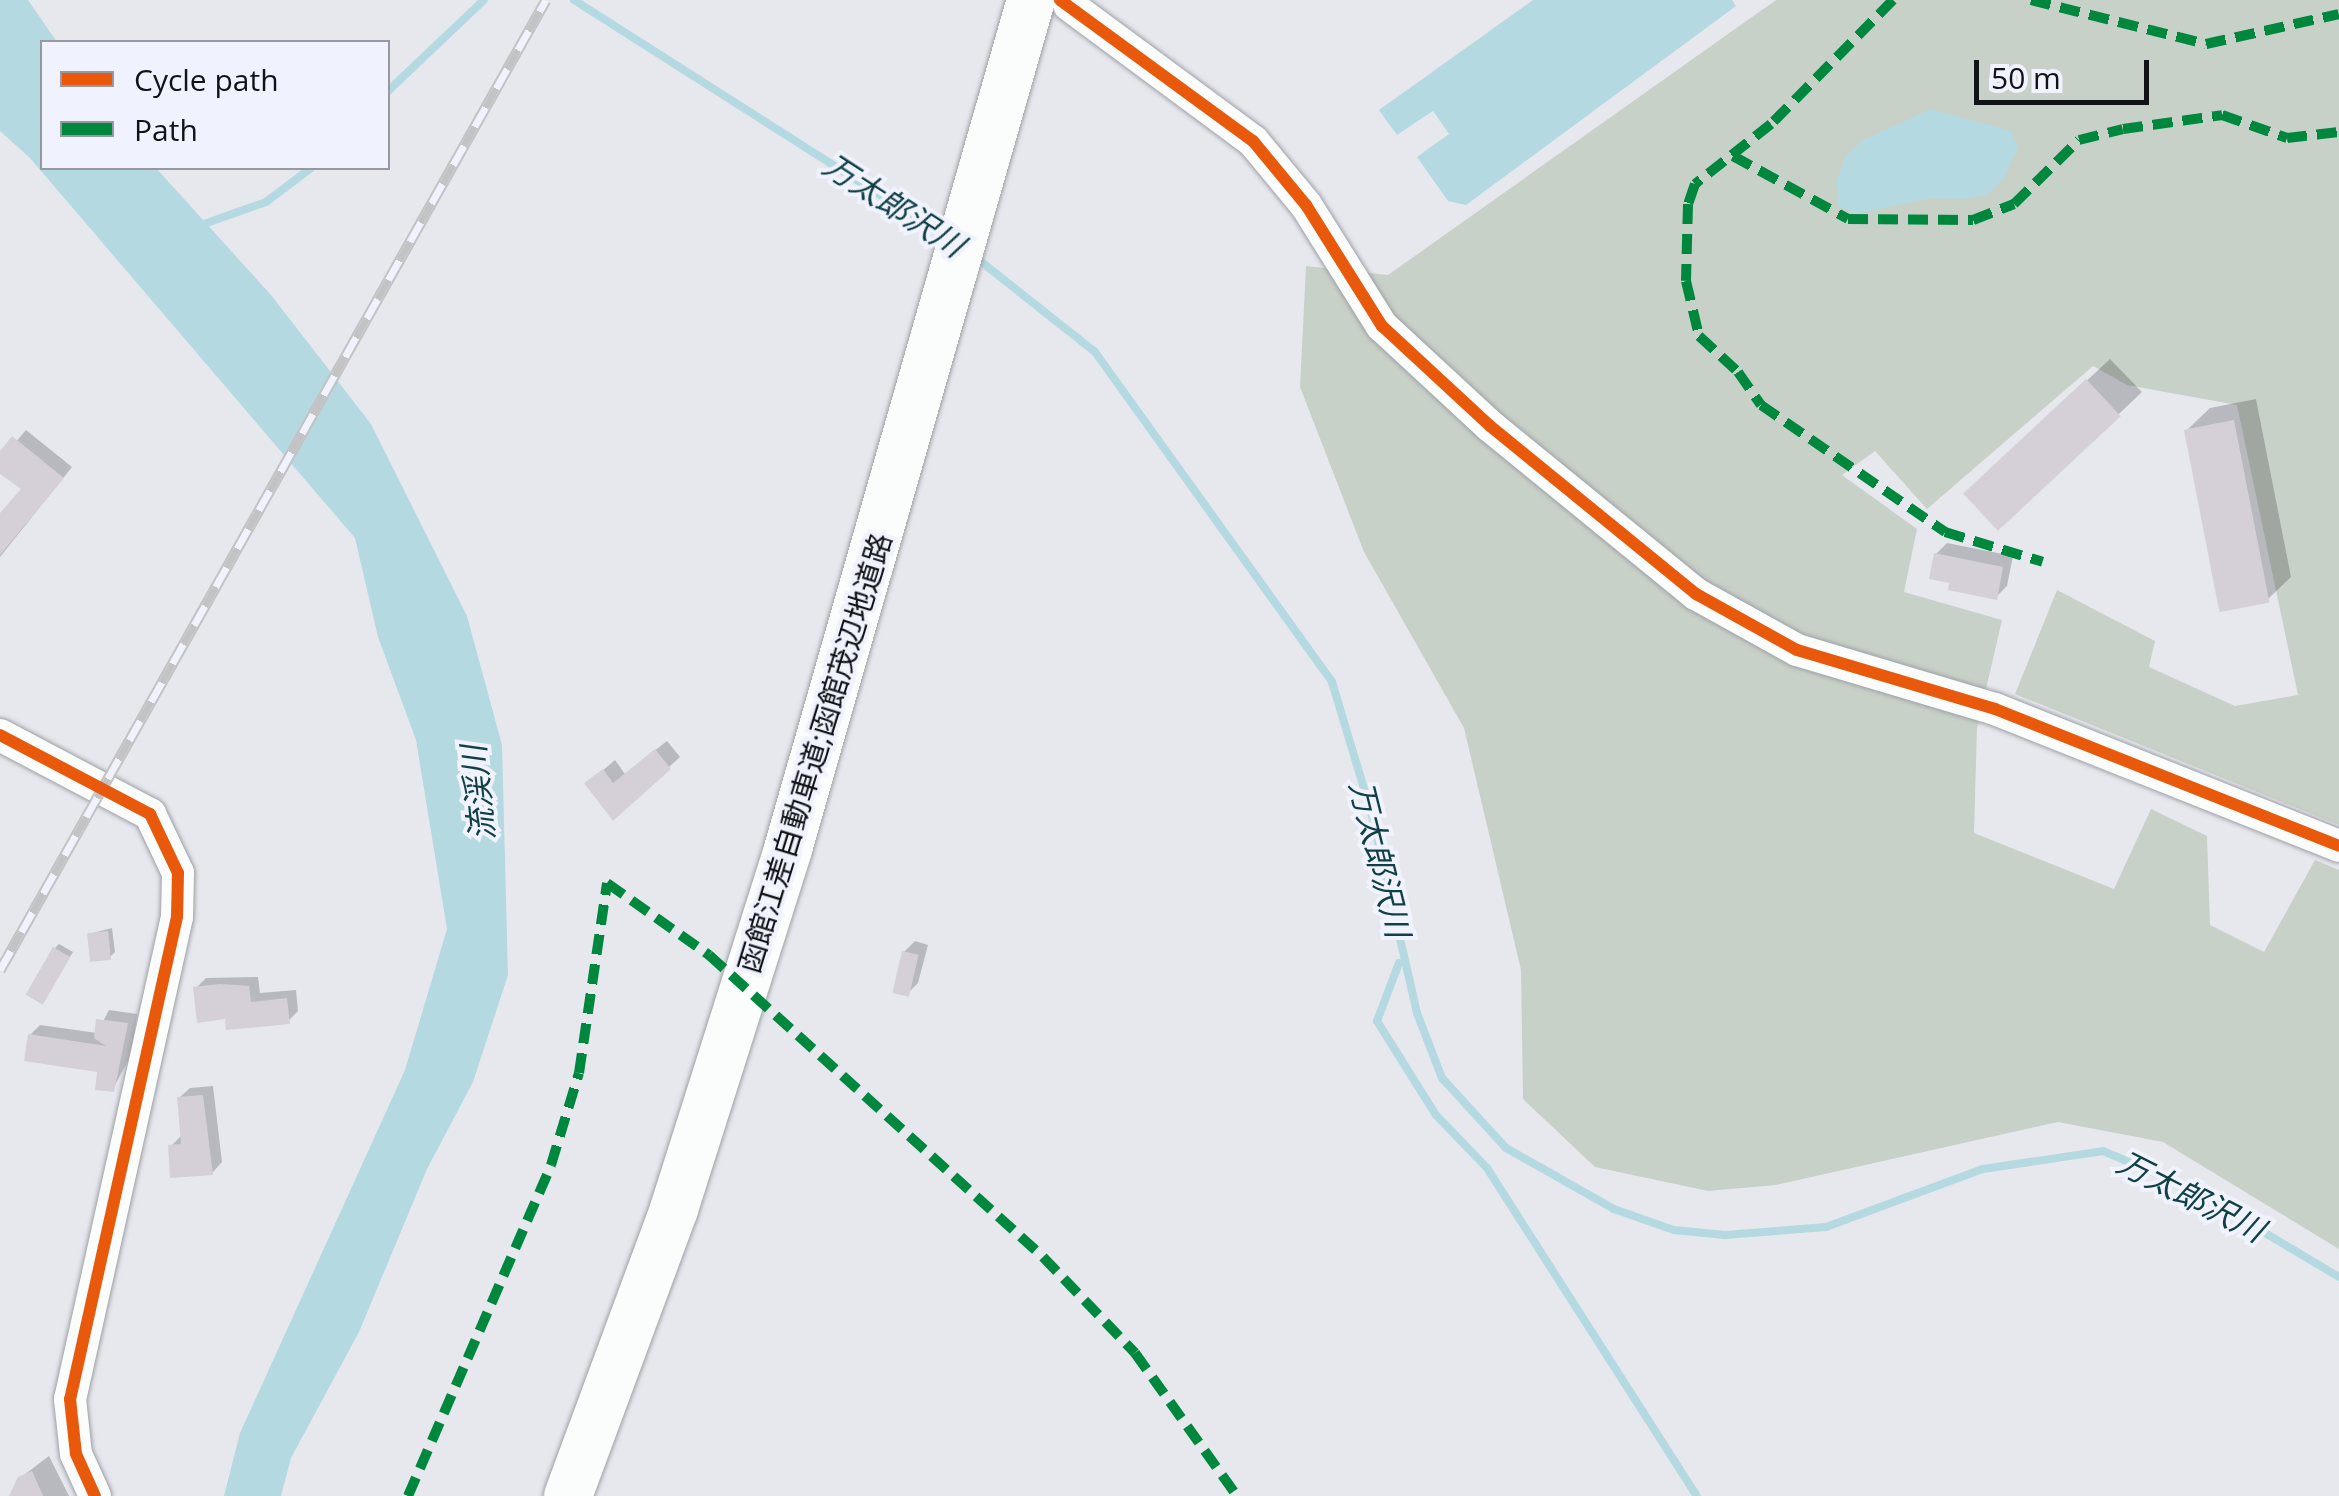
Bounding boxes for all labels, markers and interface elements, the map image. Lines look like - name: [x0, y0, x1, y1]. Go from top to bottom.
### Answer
- legend: [40, 40, 390, 170]
- scale bar: [1979, 40, 2154, 102]
- text: 50 m: [1991, 57, 2061, 98]
- text: Cycle path: [134, 59, 279, 100]
- text: Path: [134, 109, 198, 150]
- water label: 万太郎沢川: [816, 145, 972, 265]
- street label: 函館江差自動車道;函館茂辺地道路: [731, 529, 899, 977]
- water label: 流渓川: [454, 743, 502, 843]
- water label: 万太郎沢川: [1342, 777, 1418, 941]
- water label: 万太郎沢川: [2111, 1143, 2271, 1249]

